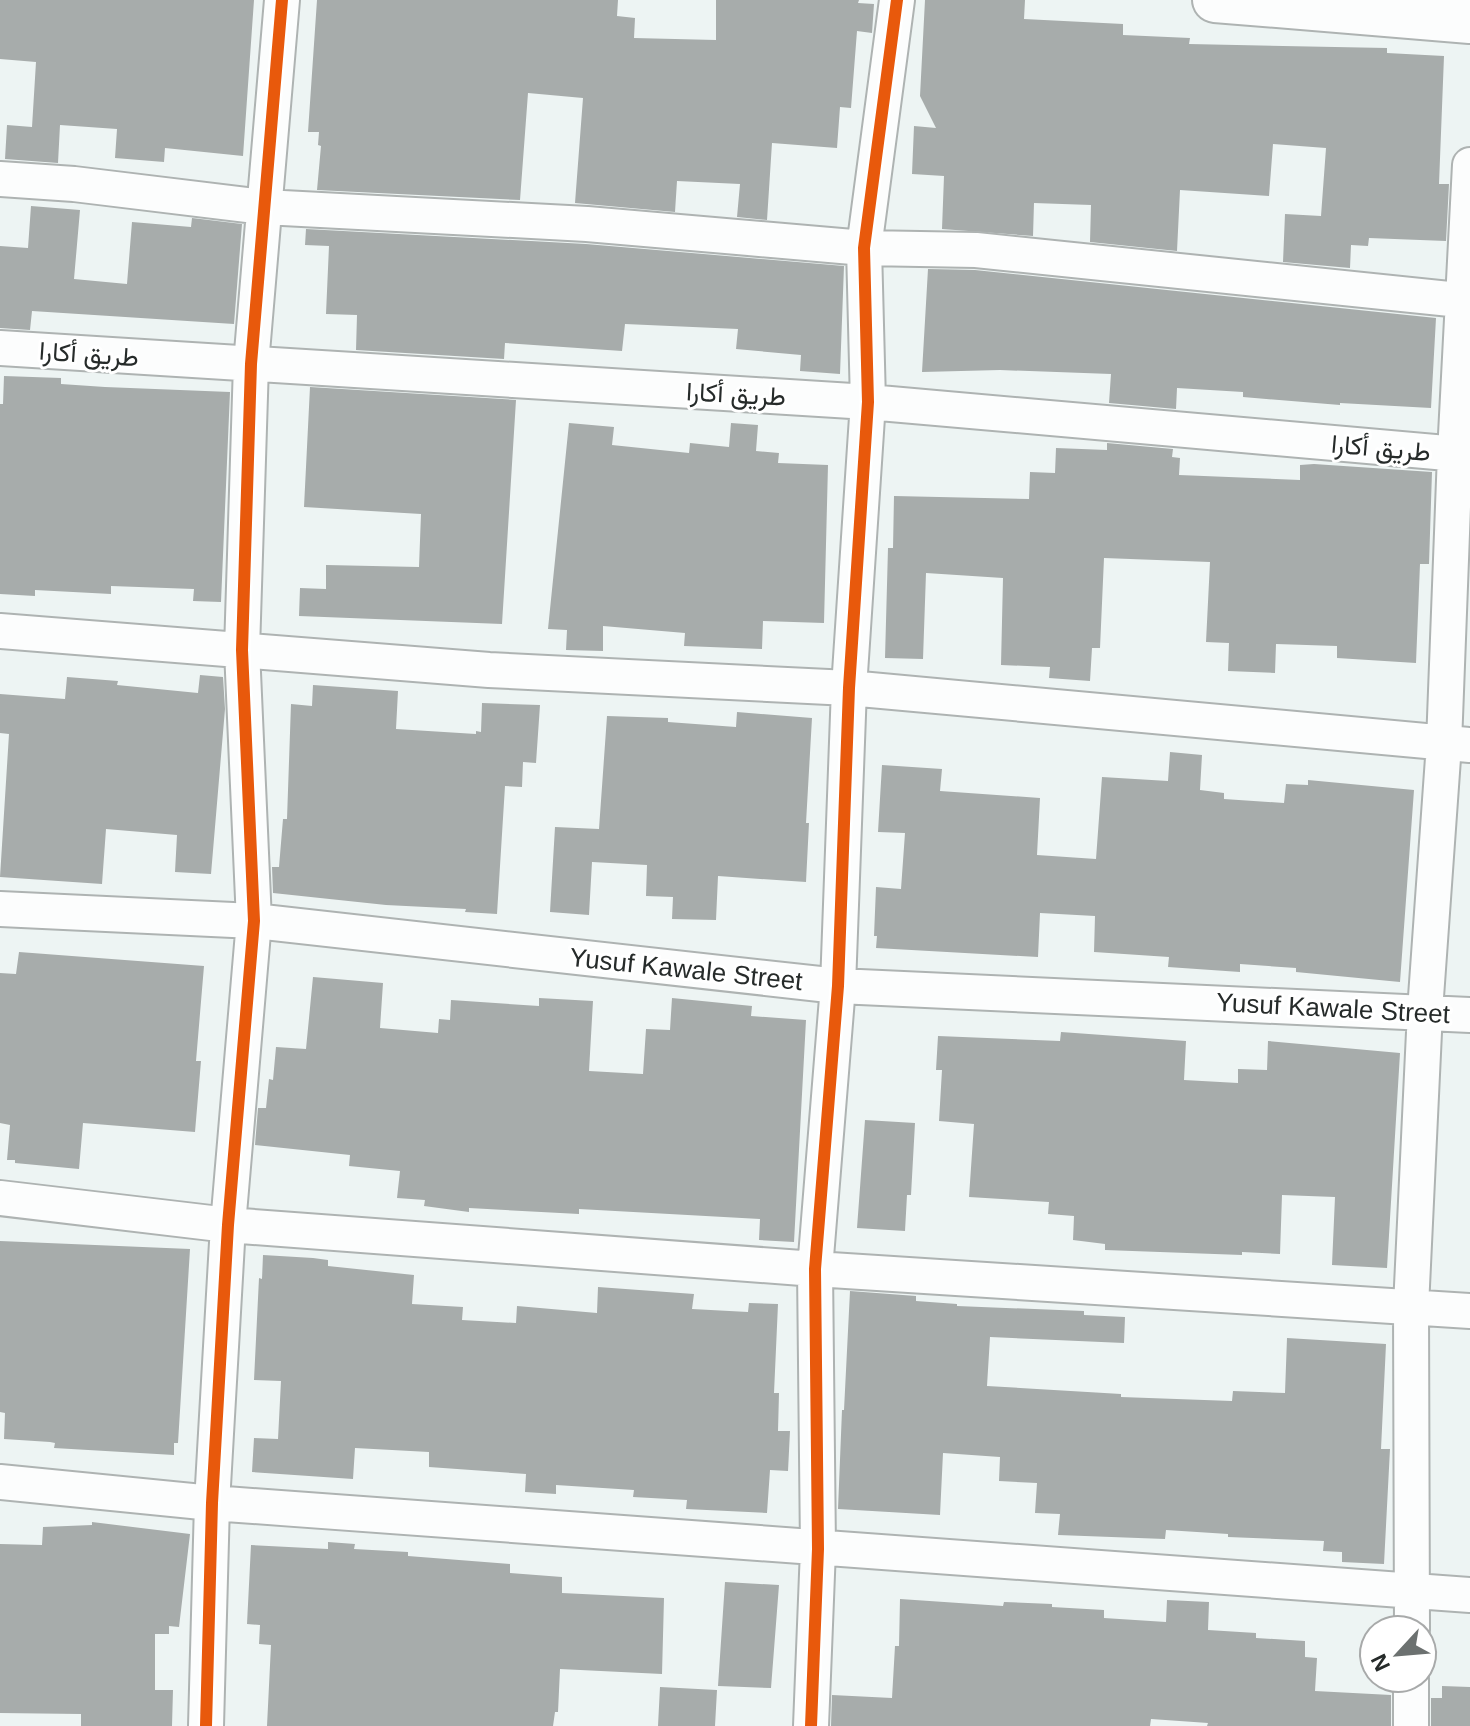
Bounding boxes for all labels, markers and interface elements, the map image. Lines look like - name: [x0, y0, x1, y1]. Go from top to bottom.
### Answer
- street label: طريق أكارا: [38, 336, 140, 373]
- street label: طريق أكارا: [685, 376, 787, 413]
- street label: طريق أكارا: [1330, 429, 1432, 468]
- street label: Yusuf Kawale Street: [568, 942, 805, 996]
- street label: Yusuf Kawale Street: [1215, 987, 1451, 1029]
- north arrow: [1358, 1614, 1438, 1694]
- text: N: [1366, 1650, 1395, 1675]

